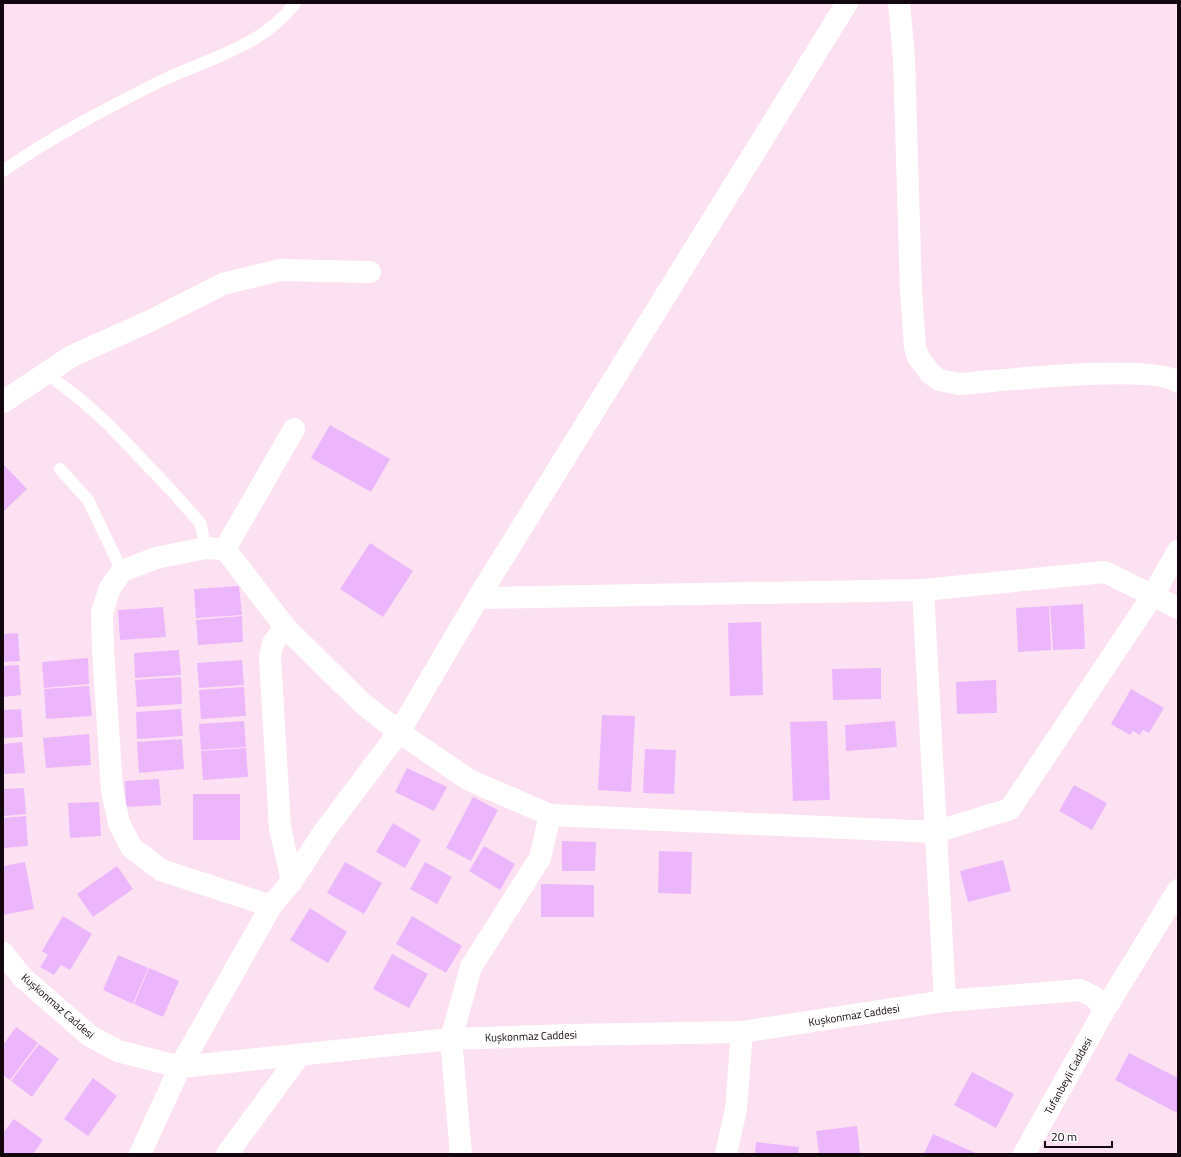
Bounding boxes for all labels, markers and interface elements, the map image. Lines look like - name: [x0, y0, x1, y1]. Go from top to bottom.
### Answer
- street label: Kuşkonmaz Caddesi: [18, 970, 98, 1042]
- street label: Kuşkonmaz Caddesi: [807, 1000, 901, 1030]
- street label: Kuşkonmaz Caddesi: [485, 1026, 577, 1046]
- street label: Tufanbeyli Caddesi: [1040, 1035, 1096, 1117]
- scale bar: [1045, 1123, 1112, 1149]
- text: 20 m: [1051, 1127, 1077, 1146]

